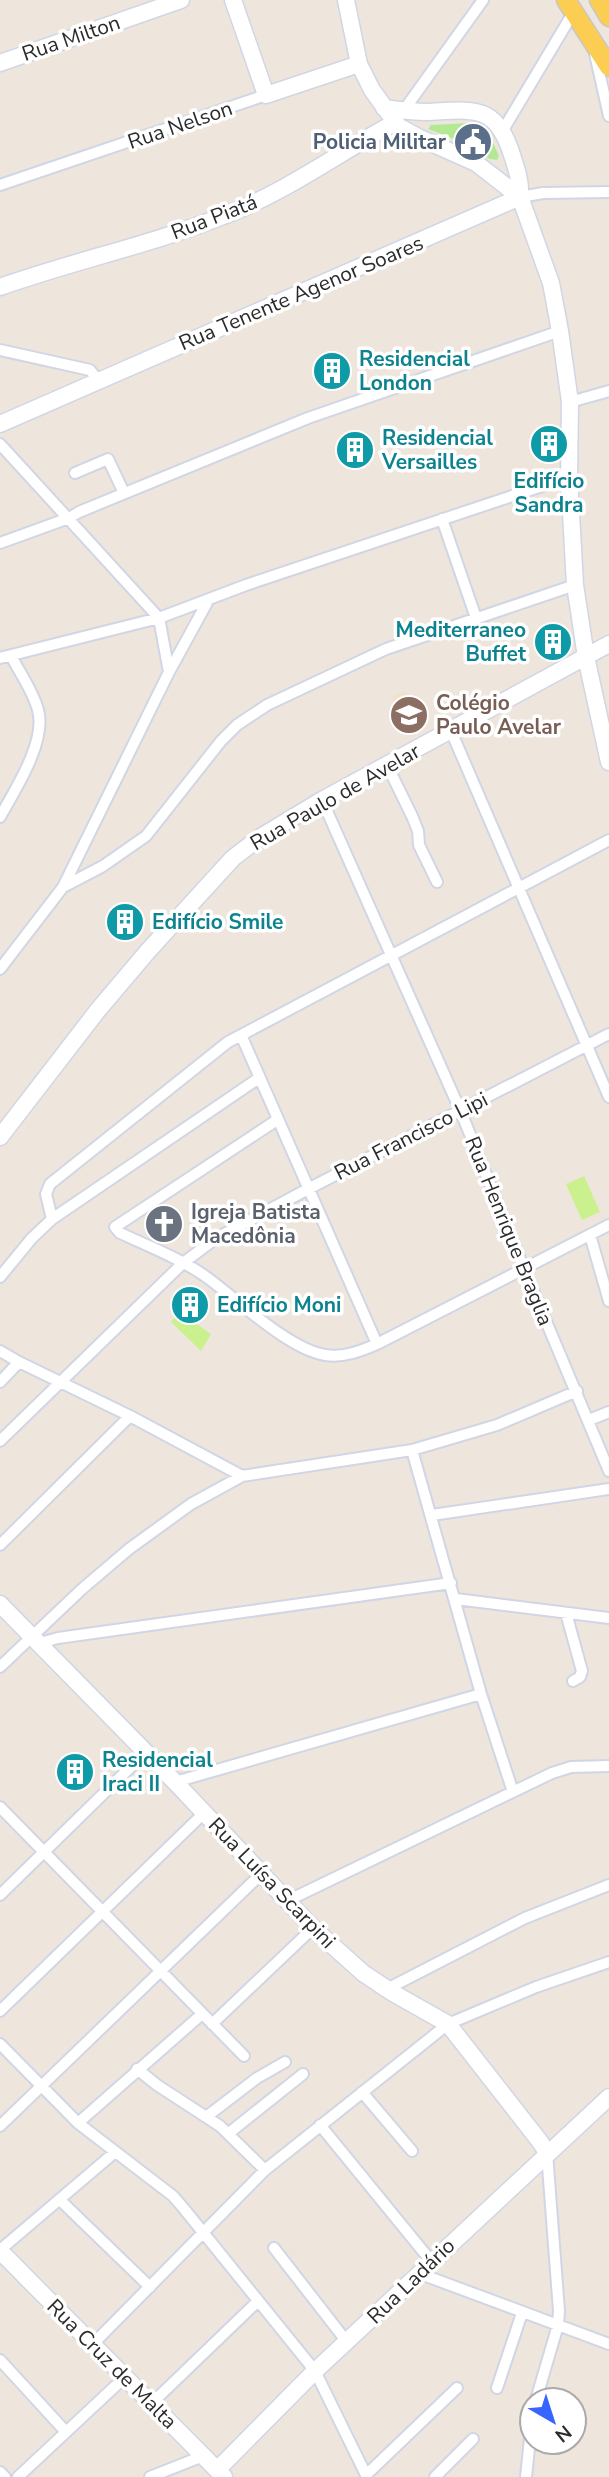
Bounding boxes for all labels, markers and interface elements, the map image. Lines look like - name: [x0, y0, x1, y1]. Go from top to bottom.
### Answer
- street label: Rua Milton: [18, 8, 124, 68]
- street label: Rua Nelson: [124, 94, 236, 156]
- public building icon: Policia Militar: [452, 121, 494, 163]
- place label: Policia Militar: [313, 128, 447, 156]
- street label: Rua Piatá: [167, 188, 261, 246]
- street label: Rua Tenente Agenor Soares: [174, 229, 428, 357]
- place label: Residencial London: [359, 345, 470, 397]
- building icon: Residencial London: [311, 350, 353, 392]
- building icon: Edifício Sandra: [528, 423, 570, 465]
- place label: Residencial Versailles: [381, 424, 493, 476]
- building icon: Residencial Versailles: [334, 429, 376, 471]
- place label: Edifício Sandra: [514, 467, 584, 519]
- place label: Mediterraneo Buffet: [395, 616, 527, 668]
- building icon: Mediterraneo Buffet: [532, 621, 574, 663]
- place label: Colégio Paulo Avelar: [436, 689, 562, 741]
- school or university icon: Colégio Paulo Avelar: [388, 694, 430, 736]
- street label: Rua Paulo de Avelar: [245, 737, 425, 857]
- building icon: Edifício Smile: [104, 901, 146, 943]
- place label: Edifício Smile: [152, 908, 283, 936]
- street label: Rua Francisco Lipi: [329, 1085, 493, 1187]
- street label: Rua Henrique Braglia: [458, 1132, 560, 1330]
- place label: Igreja Batista Macedônia: [191, 1198, 321, 1250]
- church icon: Igreja Batista Macedônia: [143, 1203, 185, 1245]
- building icon: Edifício Moni: [169, 1284, 211, 1326]
- place label: Edifício Moni: [217, 1291, 341, 1319]
- place label: Residencial Iraci II: [102, 1746, 213, 1798]
- building icon: Residencial Iraci II: [54, 1751, 96, 1793]
- street label: Rua Luísa Scarpini: [202, 1811, 342, 1955]
- street label: Rua Ladário: [361, 2232, 461, 2330]
- street label: Rua Cruz de Malta: [41, 2293, 183, 2435]
- north arrow: [518, 2386, 588, 2456]
- text: N: [549, 2419, 577, 2448]

